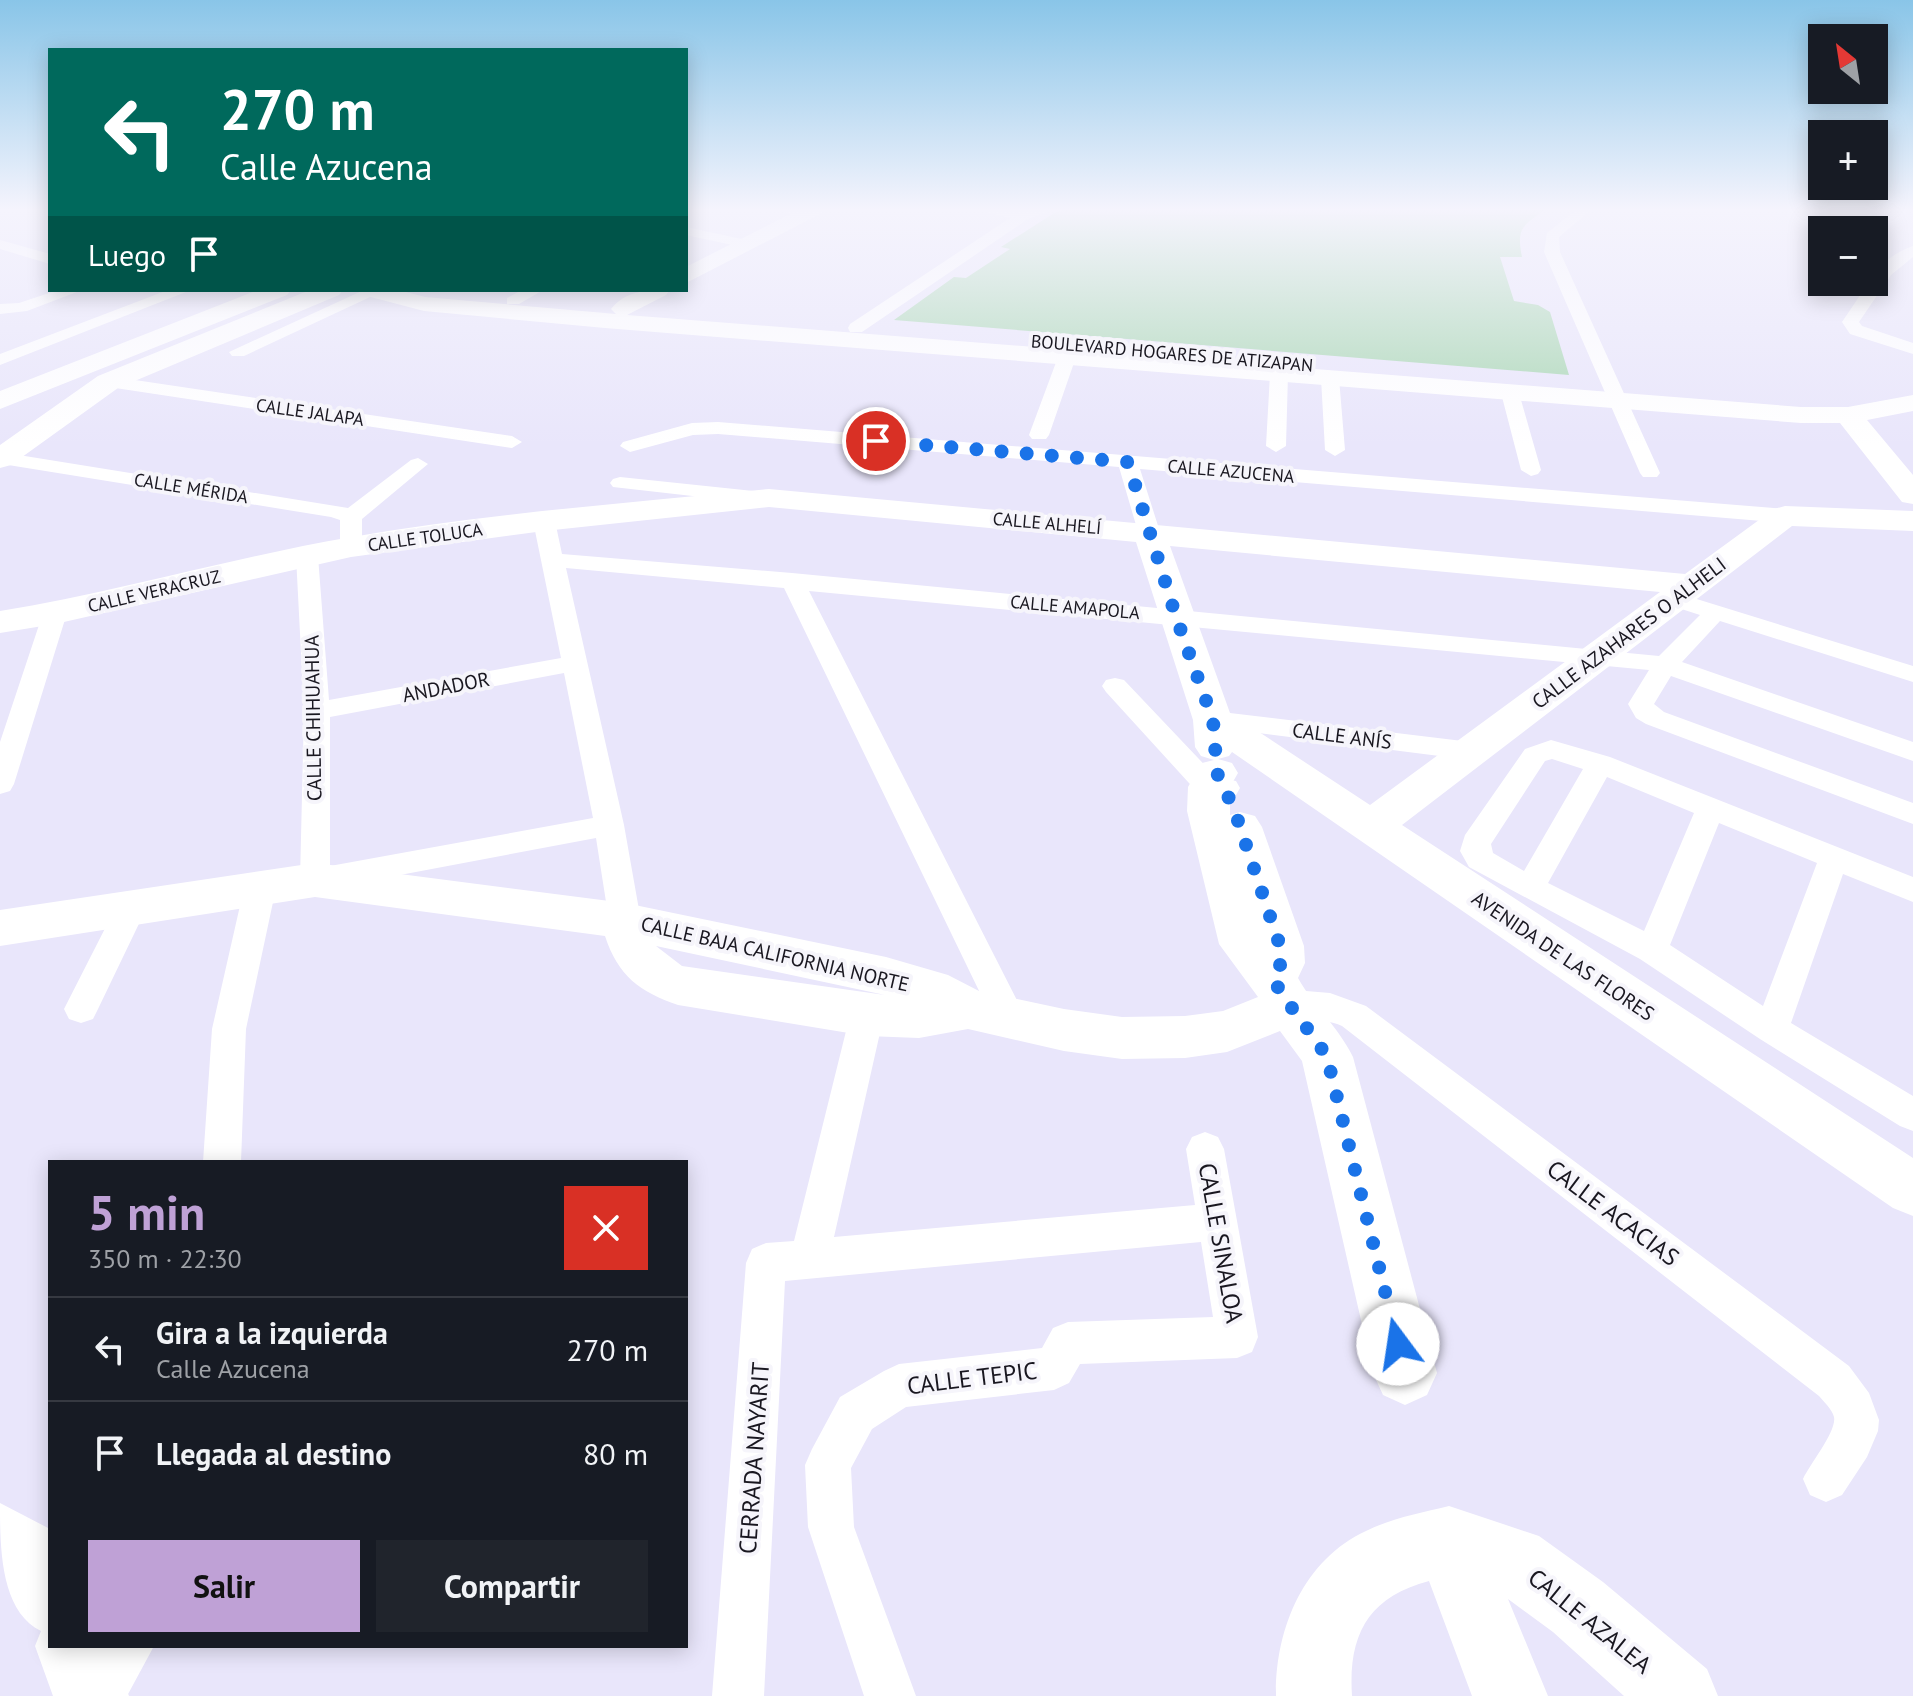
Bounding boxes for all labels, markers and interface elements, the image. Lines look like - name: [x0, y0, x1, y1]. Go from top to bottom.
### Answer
- north arrow: [1808, 24, 1888, 104]
- map controls: [1808, 24, 1888, 296]
- text: 270 m: [220, 73, 375, 145]
- icon: left: [88, 80, 192, 184]
- button: +: [1808, 120, 1888, 200]
- text: Calle Azucena: [220, 143, 433, 190]
- button: −: [1808, 216, 1888, 296]
- icon: arrive: [182, 232, 226, 276]
- text: Luego: [88, 235, 166, 274]
- street label: BOULEVARD HOGARES DE ATIZAPAN: [1030, 329, 1314, 377]
- street label: CALLE JALAPA: [255, 393, 366, 431]
- pin: [842, 407, 910, 475]
- icon: arrive: [854, 419, 898, 463]
- street label: CALLE AZUCENA: [1167, 454, 1296, 488]
- street label: CALLE MÉRIDA: [132, 468, 250, 508]
- street label: CALLE ALHELÍ: [992, 507, 1103, 539]
- street label: CALLE TOLUCA: [366, 518, 484, 556]
- street label: CALLE AZAHARES O ALHELI: [1527, 551, 1731, 715]
- street label: CALLE VERACRUZ: [85, 565, 223, 617]
- street label: CALLE AMAPOLA: [1009, 590, 1141, 624]
- street label: CALLE CHIHUAHUA: [299, 634, 327, 801]
- street label: ANDADOR: [400, 666, 492, 708]
- street label: CALLE ANÍS: [1291, 717, 1393, 755]
- street label: AVENIDA DE LAS FLORES: [1467, 885, 1659, 1027]
- street label: CALLE BAJA CALIFORNIA NORTE: [638, 910, 912, 998]
- street label: CALLE ACACIAS: [1541, 1153, 1685, 1273]
- street label: CALLE SINALOA: [1192, 1161, 1250, 1325]
- text: 5 min: [88, 1181, 205, 1243]
- button: close: [564, 1186, 648, 1270]
- text: 350 m · 22:30: [88, 1242, 242, 1275]
- position arrow: [1356, 1302, 1440, 1386]
- text: Gira a la izquierda: [156, 1313, 388, 1352]
- icon: left: [88, 1327, 132, 1371]
- text: 270 m: [567, 1330, 648, 1369]
- text: Calle Azucena: [156, 1352, 310, 1385]
- street label: CALLE TEPIC: [905, 1355, 1039, 1401]
- street label: CERRADA NAYARIT: [732, 1361, 776, 1555]
- icon: arrive: [88, 1431, 132, 1475]
- text: Llegada al destino: [156, 1434, 391, 1473]
- text: 80 m: [583, 1434, 648, 1473]
- button: Salir: [88, 1540, 360, 1632]
- button: Compartir: [376, 1540, 648, 1632]
- street label: CALLE AZALEA: [1522, 1562, 1658, 1680]

